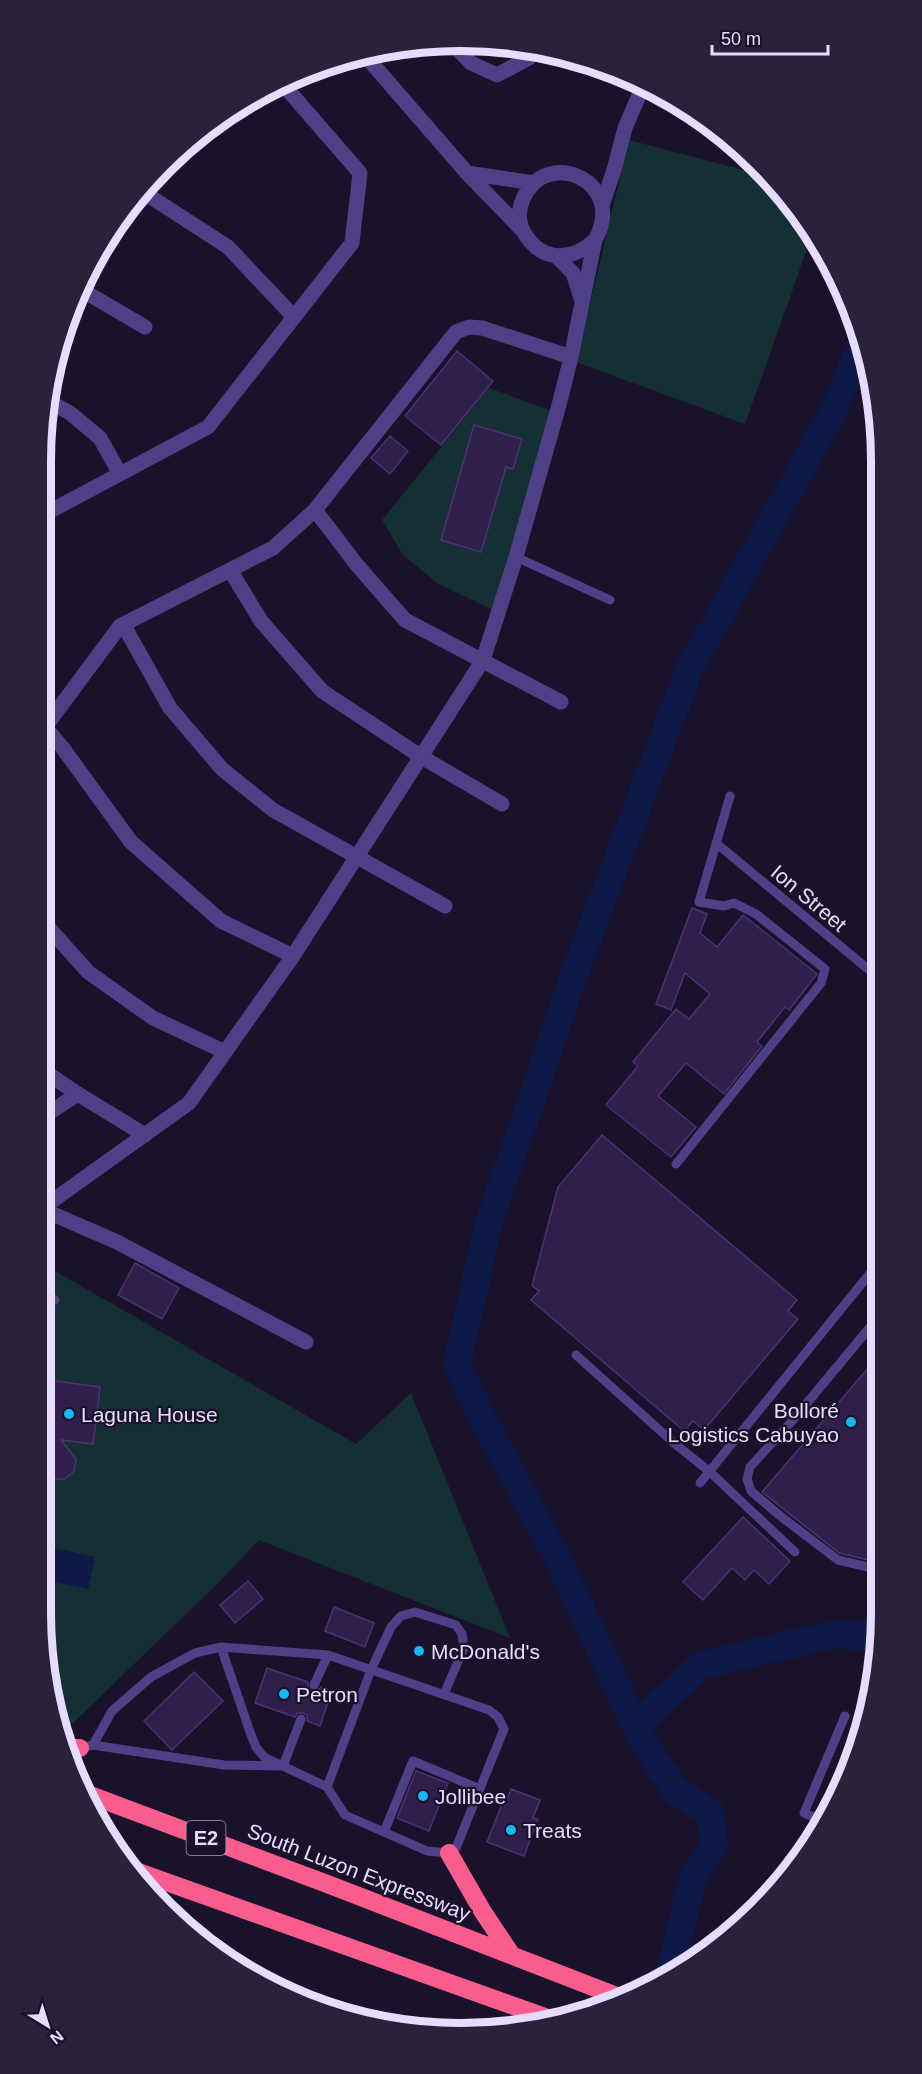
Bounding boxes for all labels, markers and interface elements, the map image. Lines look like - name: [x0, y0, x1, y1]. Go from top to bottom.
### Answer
- scale bar: [712, 18, 828, 56]
- text: 50 m: [721, 29, 761, 49]
- street label: Ion Street: [767, 860, 851, 936]
- place label: Bolloré Logistics Cabuyao: [667, 1399, 839, 1446]
- place label: Laguna House: [81, 1403, 218, 1426]
- marker: Laguna House: [62, 1407, 76, 1421]
- marker: Bolloré Logistics Cabuyao: [844, 1415, 858, 1429]
- place label: McDonald's: [431, 1640, 540, 1663]
- marker: McDonald's: [412, 1644, 426, 1658]
- place label: Petron: [296, 1683, 358, 1706]
- marker: Petron: [277, 1687, 291, 1701]
- place label: Jollibee: [435, 1785, 506, 1808]
- marker: Jollibee: [416, 1789, 430, 1803]
- street label: South Luzon Expressway: [244, 1819, 474, 1925]
- place label: Treats: [523, 1819, 582, 1842]
- road number: E2: [186, 1821, 226, 1855]
- marker: Treats: [504, 1823, 518, 1837]
- north arrow: [18, 1996, 78, 2056]
- text: N: [47, 2027, 67, 2048]

